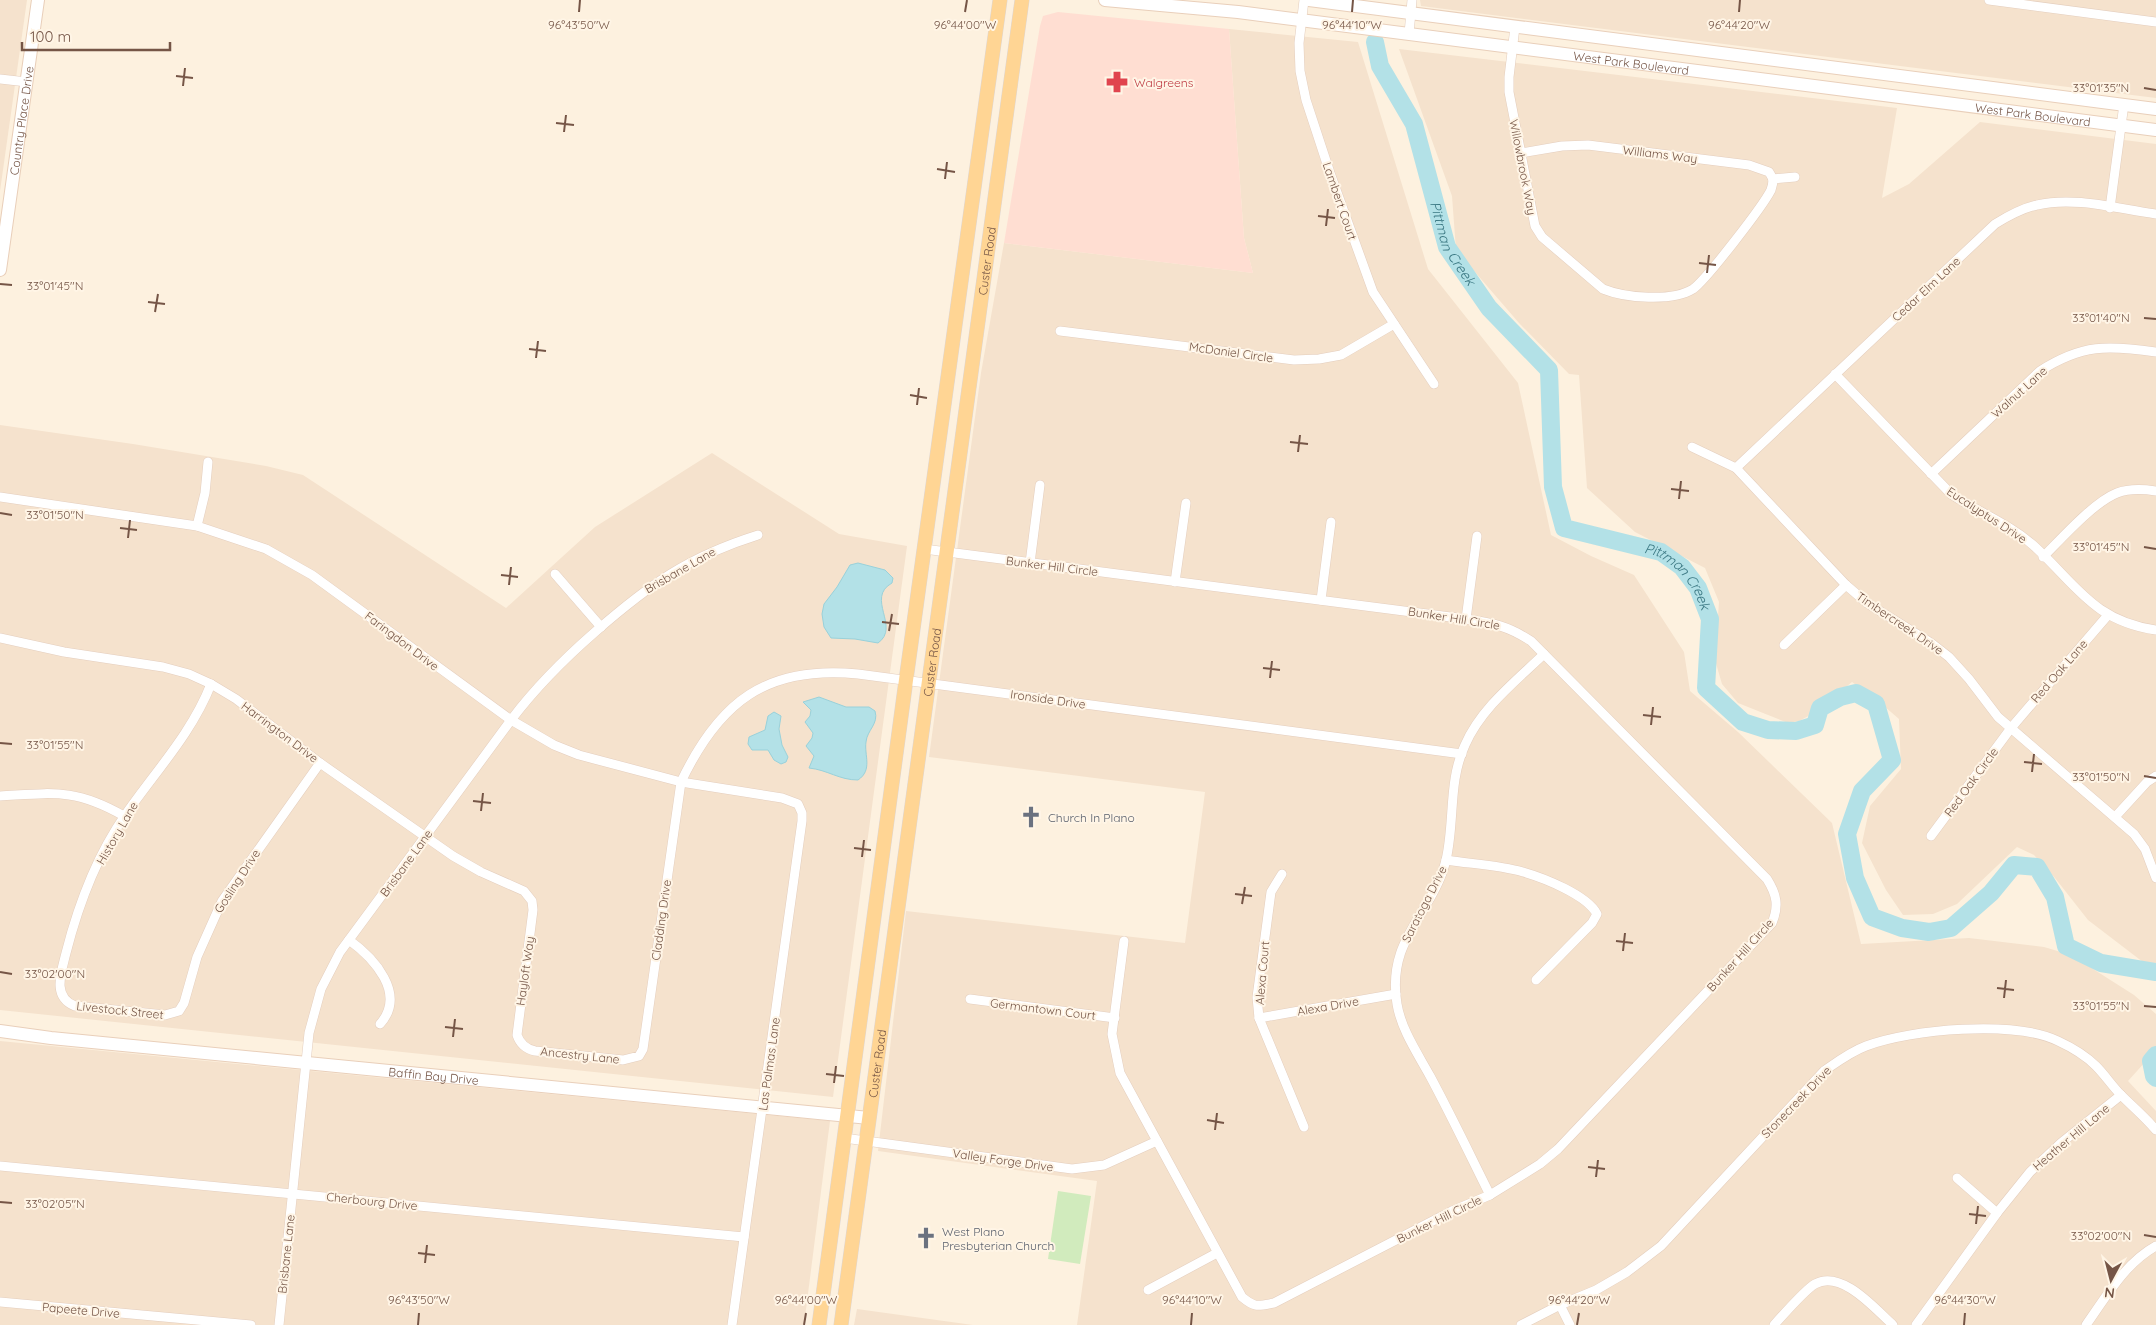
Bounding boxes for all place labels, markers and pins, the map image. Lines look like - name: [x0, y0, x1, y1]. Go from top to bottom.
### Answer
- pharmacy icon: Walgreens: [1104, 69, 1130, 95]
- place label: Walgreens: [1134, 75, 1194, 90]
- church icon: Church In Plano: [1018, 804, 1044, 830]
- place label: Church In Plano: [1048, 810, 1135, 825]
- place label: West Plano Presbyterian Church: [942, 1224, 1054, 1253]
- church icon: West Plano Presbyterian Church: [913, 1225, 939, 1251]

